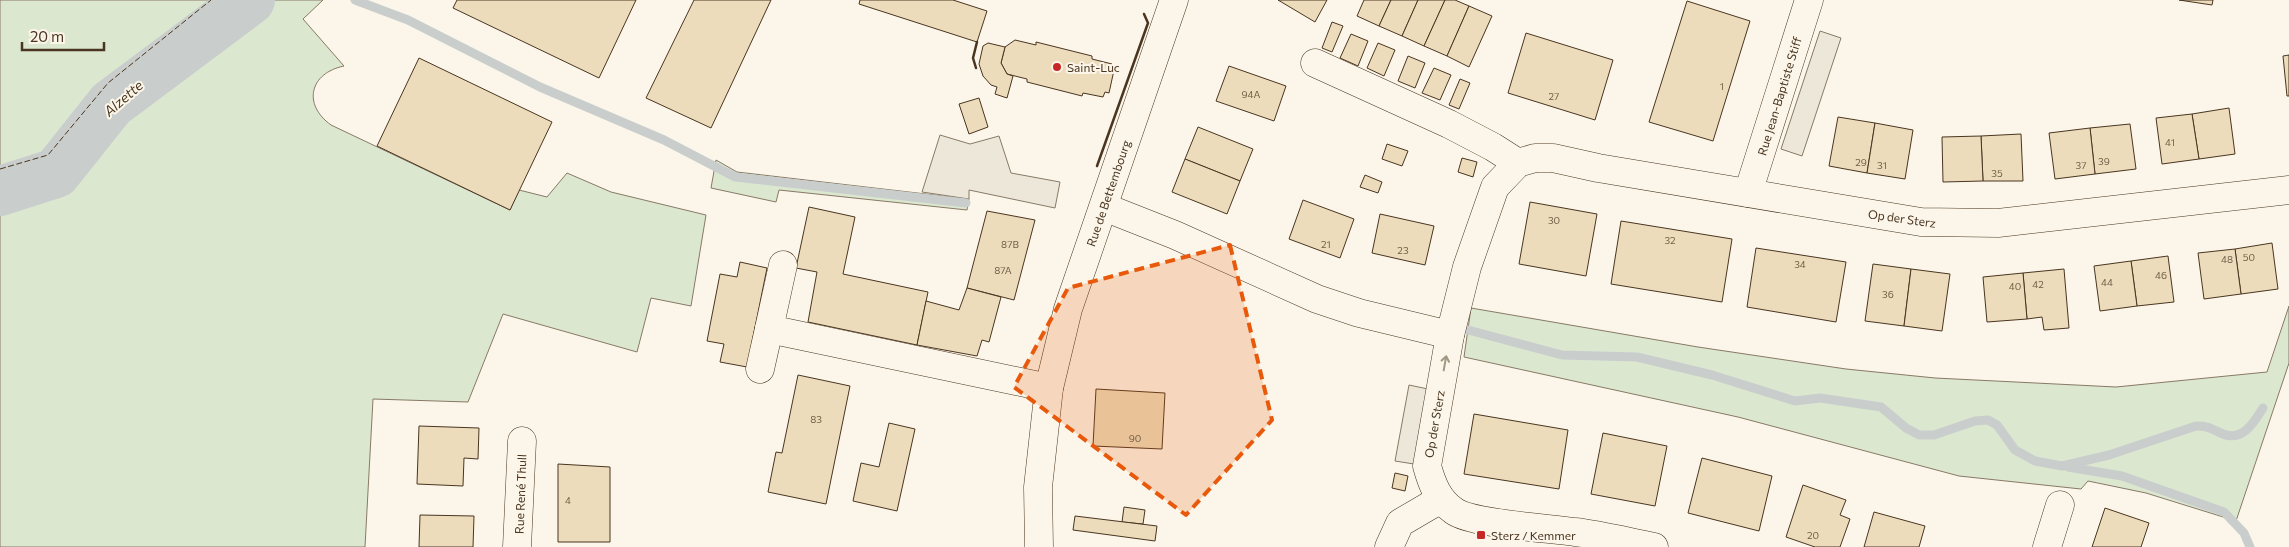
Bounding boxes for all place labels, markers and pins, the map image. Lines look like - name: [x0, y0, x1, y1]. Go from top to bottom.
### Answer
- place label: Saint-Luc: [1067, 60, 1120, 74]
- marker: Saint-Luc: [1051, 61, 1063, 73]
- place label: Sterz / Kemmer: [1491, 528, 1576, 542]
- marker: Sterz / Kemmer: [1475, 529, 1487, 541]

